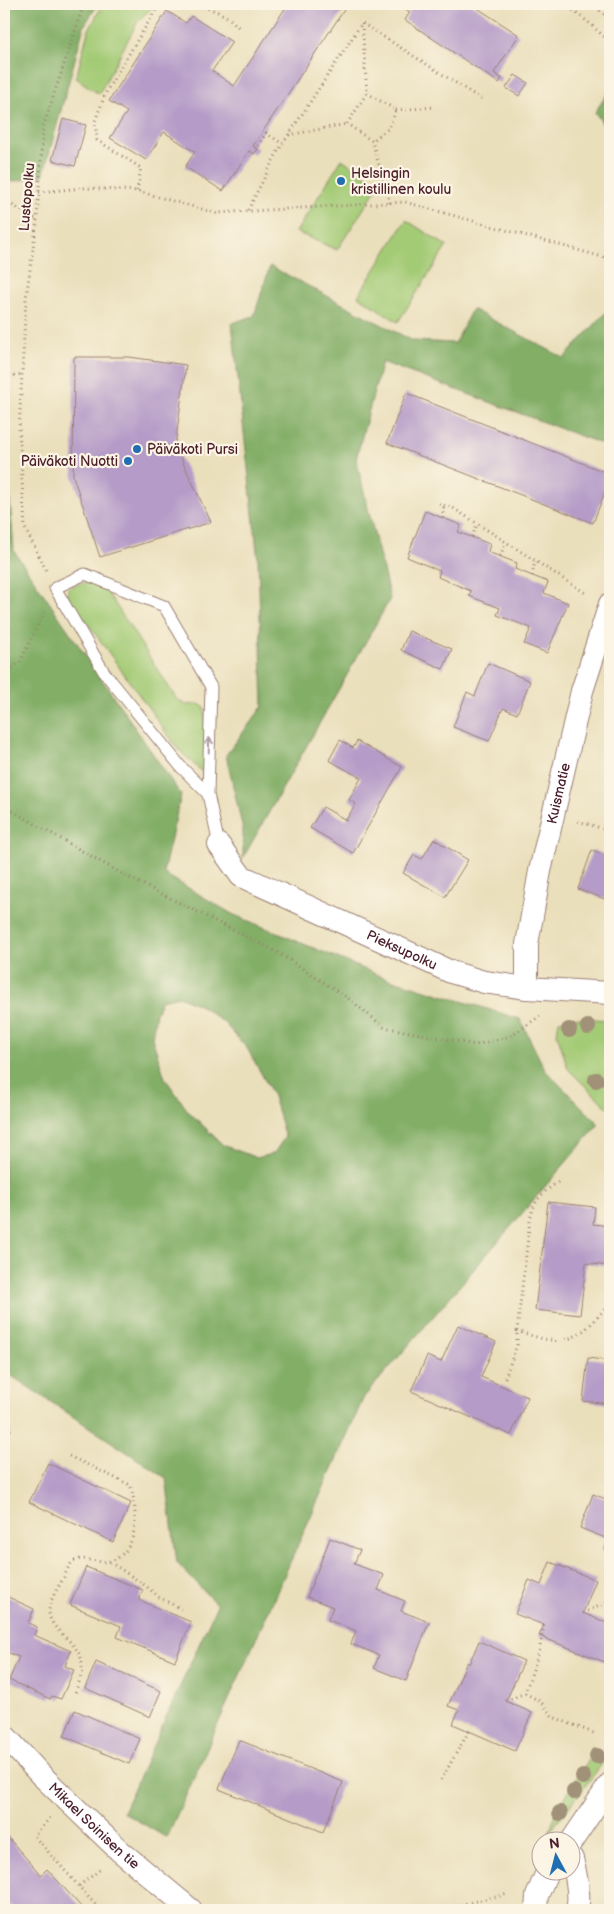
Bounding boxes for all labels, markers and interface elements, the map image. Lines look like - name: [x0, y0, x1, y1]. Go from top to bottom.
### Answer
- street label: Lustopolku: [16, 162, 38, 232]
- place label: Helsingin kristillinen koulu: [351, 165, 451, 198]
- marker: Helsingin kristillinen koulu: [335, 175, 347, 187]
- place label: Päiväkoti Pursi: [147, 441, 238, 458]
- marker: Päiväkoti Pursi: [131, 443, 143, 455]
- place label: Päiväkoti Nuotti: [21, 453, 118, 470]
- marker: Päiväkoti Nuotti: [122, 455, 134, 467]
- one-way arrow: [205, 737, 214, 753]
- street label: Kuismatie: [543, 761, 573, 825]
- street label: Pieksupolku: [364, 926, 440, 973]
- street label: Mikael Soinisen tie: [45, 1779, 143, 1872]
- north arrow: [532, 1832, 582, 1882]
- text: N: [548, 1835, 561, 1853]

